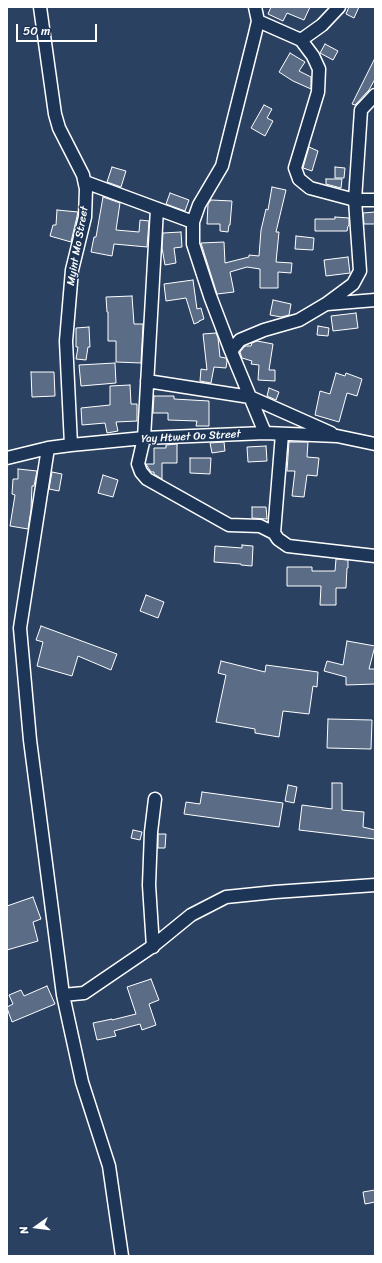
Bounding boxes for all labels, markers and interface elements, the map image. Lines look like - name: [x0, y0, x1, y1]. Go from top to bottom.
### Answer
- scale bar: [18, 16, 99, 42]
- text: 50 m: [23, 20, 50, 42]
- street label: Myint Mo Street: [65, 205, 91, 287]
- street label: Yay Htwet Oo Street: [141, 428, 241, 446]
- north arrow: [16, 1207, 56, 1247]
- text: N: [14, 1224, 34, 1236]

